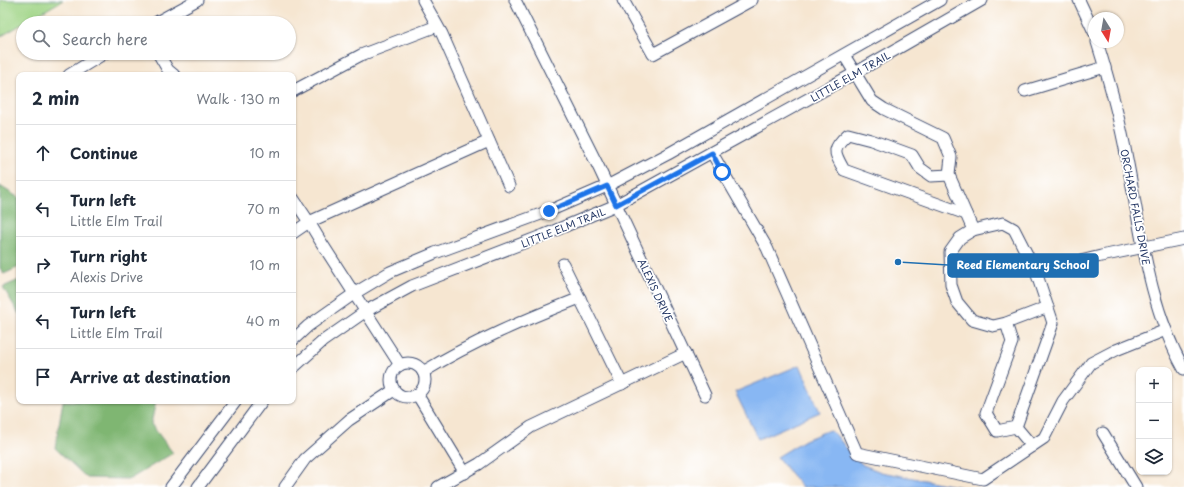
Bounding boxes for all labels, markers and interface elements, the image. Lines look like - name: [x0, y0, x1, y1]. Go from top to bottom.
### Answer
- north arrow: [1088, 12, 1124, 48]
- search box: [16, 16, 296, 60]
- icon: search: [30, 27, 52, 49]
- text: Search here: [62, 27, 148, 50]
- street label: LITTLE ELM TRAIL: [807, 47, 893, 105]
- text: 2 min: [32, 85, 79, 111]
- text: Walk · 130 m: [197, 89, 280, 108]
- text: Continue: [70, 141, 138, 164]
- icon: ahead: [32, 142, 54, 164]
- text: 10 m: [250, 143, 280, 162]
- street label: ORCHARD FALLS DRIVE: [1117, 148, 1155, 266]
- route start: [713, 163, 731, 181]
- text: Turn left: [70, 188, 136, 211]
- icon: left: [32, 198, 54, 220]
- text: 70 m: [247, 199, 280, 218]
- route end: [540, 202, 558, 220]
- street label: LITTLE ELM TRAIL: [519, 203, 608, 251]
- text: Little Elm Trail: [70, 211, 163, 230]
- text: Turn right: [70, 244, 147, 267]
- icon: right: [32, 254, 54, 276]
- callout: Reed Elementary School: [948, 254, 1098, 277]
- text: 10 m: [250, 255, 280, 274]
- street label: ALEXIS DRIVE: [635, 256, 677, 324]
- text: Reed Elementary School: [956, 256, 1090, 273]
- text: Alexis Drive: [70, 267, 143, 286]
- text: Turn left: [70, 300, 136, 323]
- icon: left: [32, 310, 54, 332]
- text: 40 m: [246, 311, 280, 330]
- text: Little Elm Trail: [70, 323, 163, 342]
- text: Arrive at destination: [70, 365, 231, 388]
- icon: arrive: [32, 366, 54, 388]
- map controls: [1136, 367, 1172, 475]
- button: +: [1136, 367, 1172, 403]
- button: −: [1136, 403, 1172, 439]
- button: layers: [1136, 439, 1172, 475]

